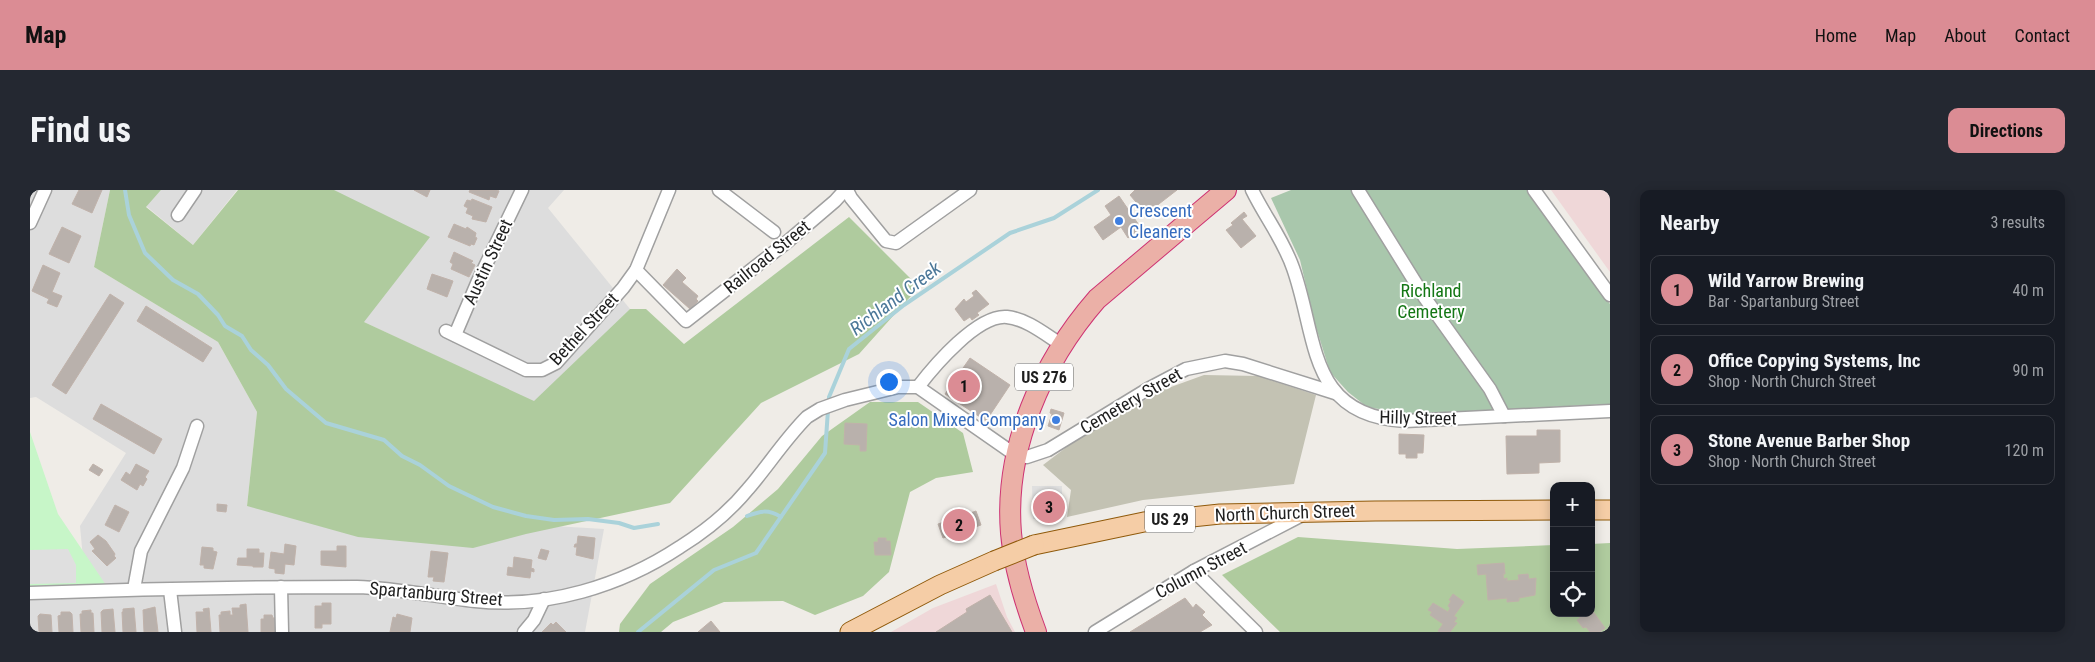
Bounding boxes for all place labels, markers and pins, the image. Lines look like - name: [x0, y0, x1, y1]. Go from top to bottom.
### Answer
- place label: Crescent Cleaners: [1129, 200, 1192, 242]
- marker: Crescent Cleaners: [1113, 215, 1125, 227]
- pin: 1: [948, 367, 980, 405]
- place label: Salon Mixed Company: [889, 409, 1046, 430]
- marker: Salon Mixed Company: [1050, 414, 1062, 426]
- pin: 3: [1033, 488, 1065, 526]
- pin: 2: [943, 506, 975, 544]

